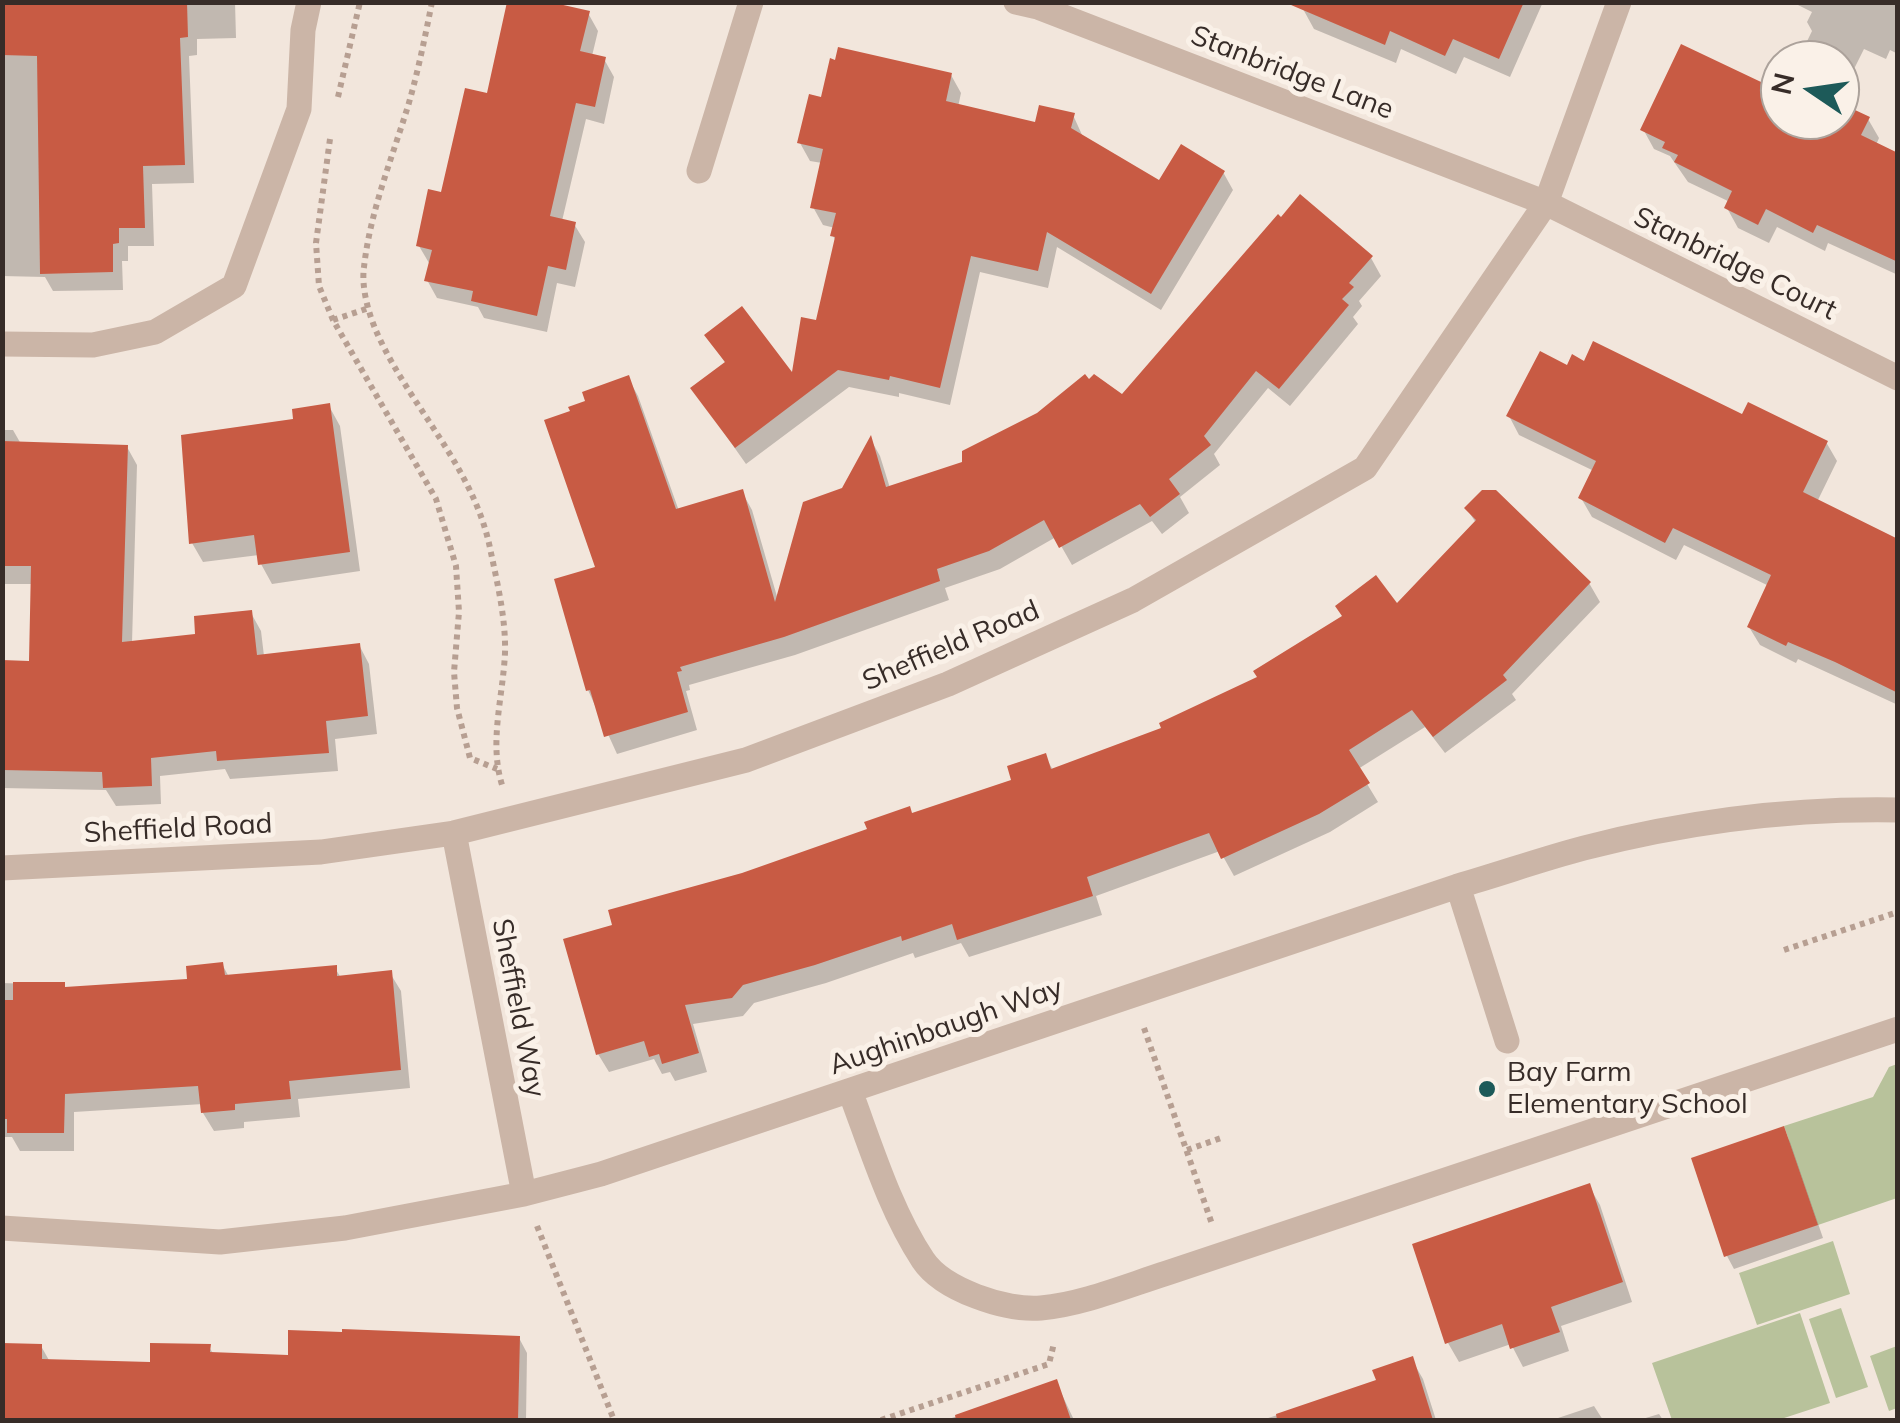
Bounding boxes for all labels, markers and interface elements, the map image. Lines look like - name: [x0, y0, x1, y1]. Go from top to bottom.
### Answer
- street label: Stanbridge Lane: [1186, 19, 1398, 127]
- north arrow: [1760, 40, 1860, 140]
- text: N: [1763, 69, 1802, 98]
- street label: Stanbridge Court: [1628, 200, 1842, 328]
- street label: Sheffield Road: [858, 594, 1044, 698]
- street label: Sheffield Road: [83, 807, 273, 851]
- street label: Sheffield Way: [484, 916, 552, 1100]
- street label: Aughinbaugh Way: [825, 971, 1067, 1083]
- place label: Bay Farm Elementary School: [1507, 1056, 1748, 1122]
- marker: Bay Farm Elementary School: [1476, 1078, 1498, 1100]

